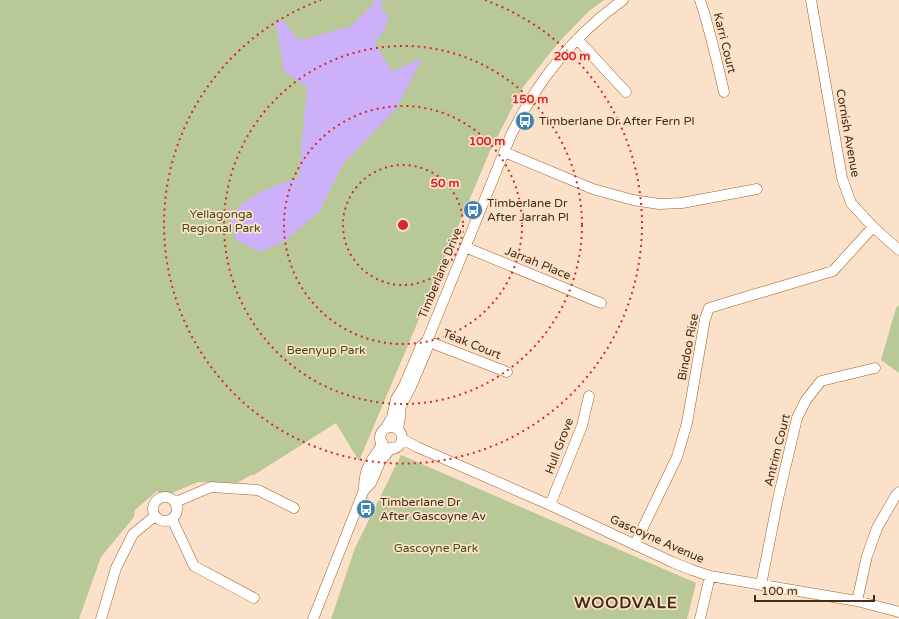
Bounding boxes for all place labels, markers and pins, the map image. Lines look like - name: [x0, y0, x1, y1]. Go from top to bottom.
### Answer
- bus stop icon: Timberlane Dr After Fern Pl: [514, 110, 536, 132]
- place label: Timberlane Dr After Fern Pl: [539, 114, 695, 128]
- place label: Timberlane Dr After Jarrah Pl: [487, 196, 569, 224]
- bus stop icon: Timberlane Dr After Jarrah Pl: [462, 199, 484, 221]
- centre of rings: [396, 218, 410, 232]
- place label: Timberlane Dr After Gascoyne Av: [380, 495, 487, 523]
- bus stop icon: Timberlane Dr After Gascoyne Av: [355, 498, 377, 520]

